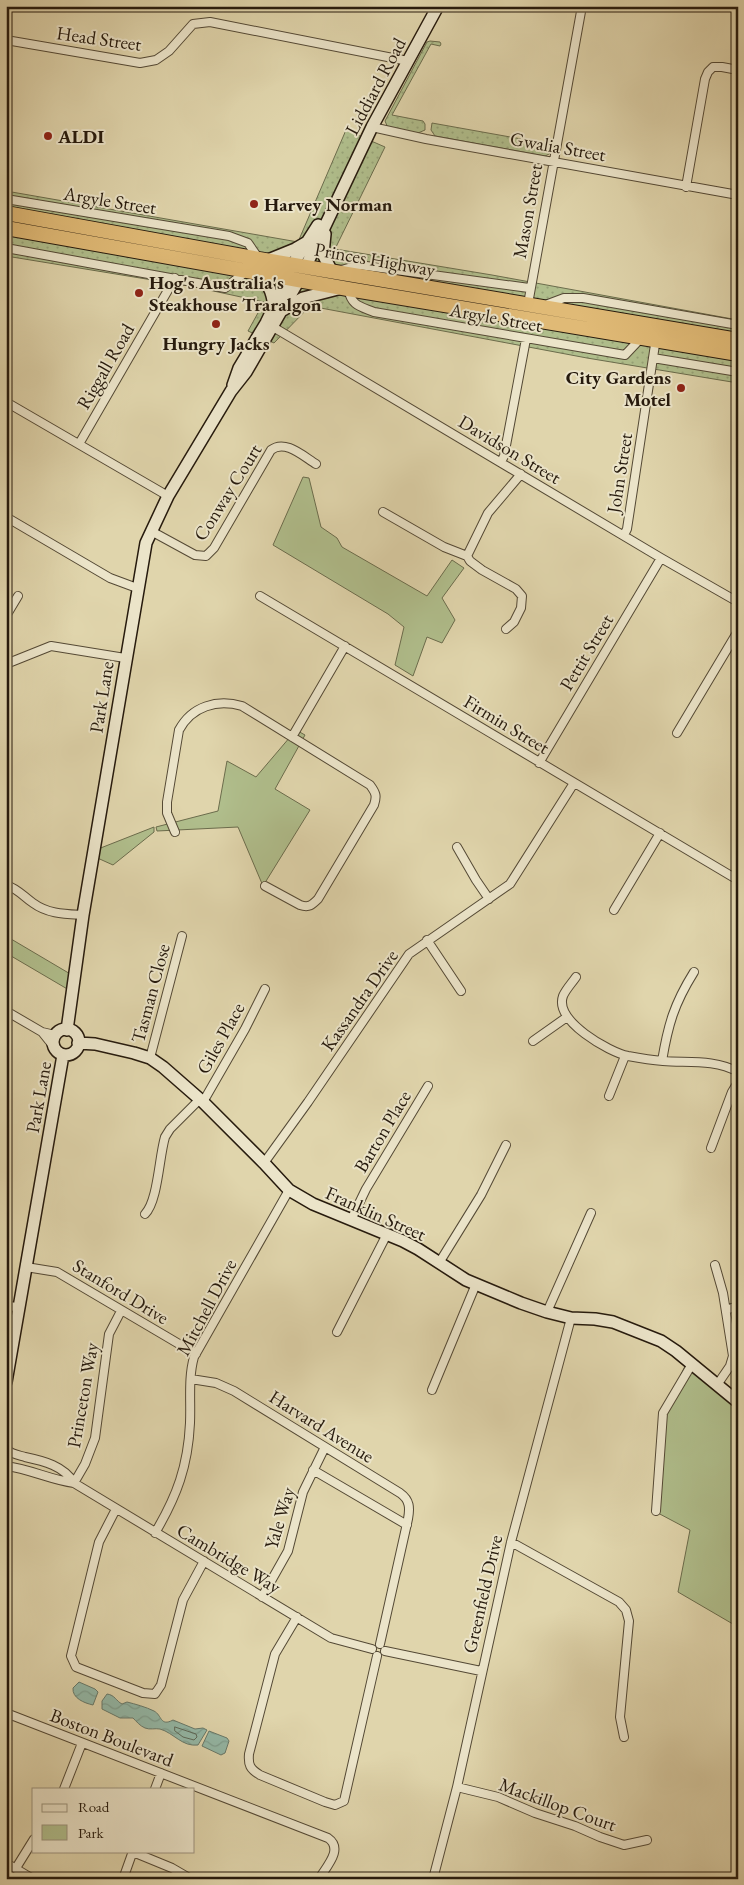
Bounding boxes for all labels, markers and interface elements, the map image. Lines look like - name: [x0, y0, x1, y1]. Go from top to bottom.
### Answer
- street label: Head Street: [55, 20, 143, 57]
- street label: Liddiard Road: [339, 33, 412, 139]
- place label: ALDI: [57, 124, 104, 149]
- street label: Gwalia Street: [508, 126, 608, 167]
- marker: ALDI: [42, 130, 54, 142]
- street label: Mason Street: [507, 162, 548, 260]
- street label: Argyle Street: [61, 181, 158, 220]
- place label: Harvey Norman: [264, 192, 393, 217]
- marker: Harvey Norman: [248, 198, 260, 210]
- street label: Princes Highway: [313, 237, 438, 283]
- place label: Hog's Australia's Steakhouse Traralgon: [149, 270, 322, 317]
- marker: Hog's Australia's Steakhouse Traralgon: [133, 287, 145, 299]
- street label: Argyle Street: [447, 297, 544, 338]
- marker: Hungry Jacks: [210, 318, 222, 330]
- street label: Riggall Road: [71, 319, 140, 414]
- place label: Hungry Jacks: [162, 331, 270, 356]
- place label: City Gardens Motel: [566, 365, 672, 412]
- marker: City Gardens Motel: [675, 382, 687, 394]
- street label: Davidson Street: [454, 409, 566, 490]
- street label: John Street: [601, 431, 638, 517]
- street label: Conway Court: [188, 439, 267, 545]
- street label: Pettit Street: [554, 609, 619, 695]
- street label: Park Lane: [83, 659, 119, 735]
- street label: Firmin Street: [459, 689, 554, 760]
- street label: Tasman Close: [125, 941, 176, 1045]
- street label: Kassandra Drive: [315, 945, 404, 1056]
- street label: Giles Place: [191, 998, 250, 1078]
- street label: Park Lane: [20, 1059, 57, 1135]
- street label: Barton Place: [348, 1086, 417, 1177]
- street label: Franklin Street: [322, 1180, 430, 1247]
- street label: Stanford Drive: [68, 1253, 173, 1330]
- street label: Mitchell Drive: [170, 1254, 242, 1360]
- street label: Princeton Way: [61, 1340, 104, 1450]
- street label: Harvard Avenue: [265, 1384, 379, 1469]
- street label: Yale Way: [258, 1483, 301, 1552]
- street label: Cambridge Way: [172, 1518, 286, 1600]
- street label: Greenfield Drive: [457, 1533, 508, 1656]
- street label: Boston Boulevard: [47, 1702, 177, 1773]
- street label: Mackillop Court: [496, 1772, 620, 1837]
- legend: [32, 1788, 195, 1852]
- text: Road: [78, 1797, 110, 1816]
- text: Park: [78, 1823, 105, 1842]

